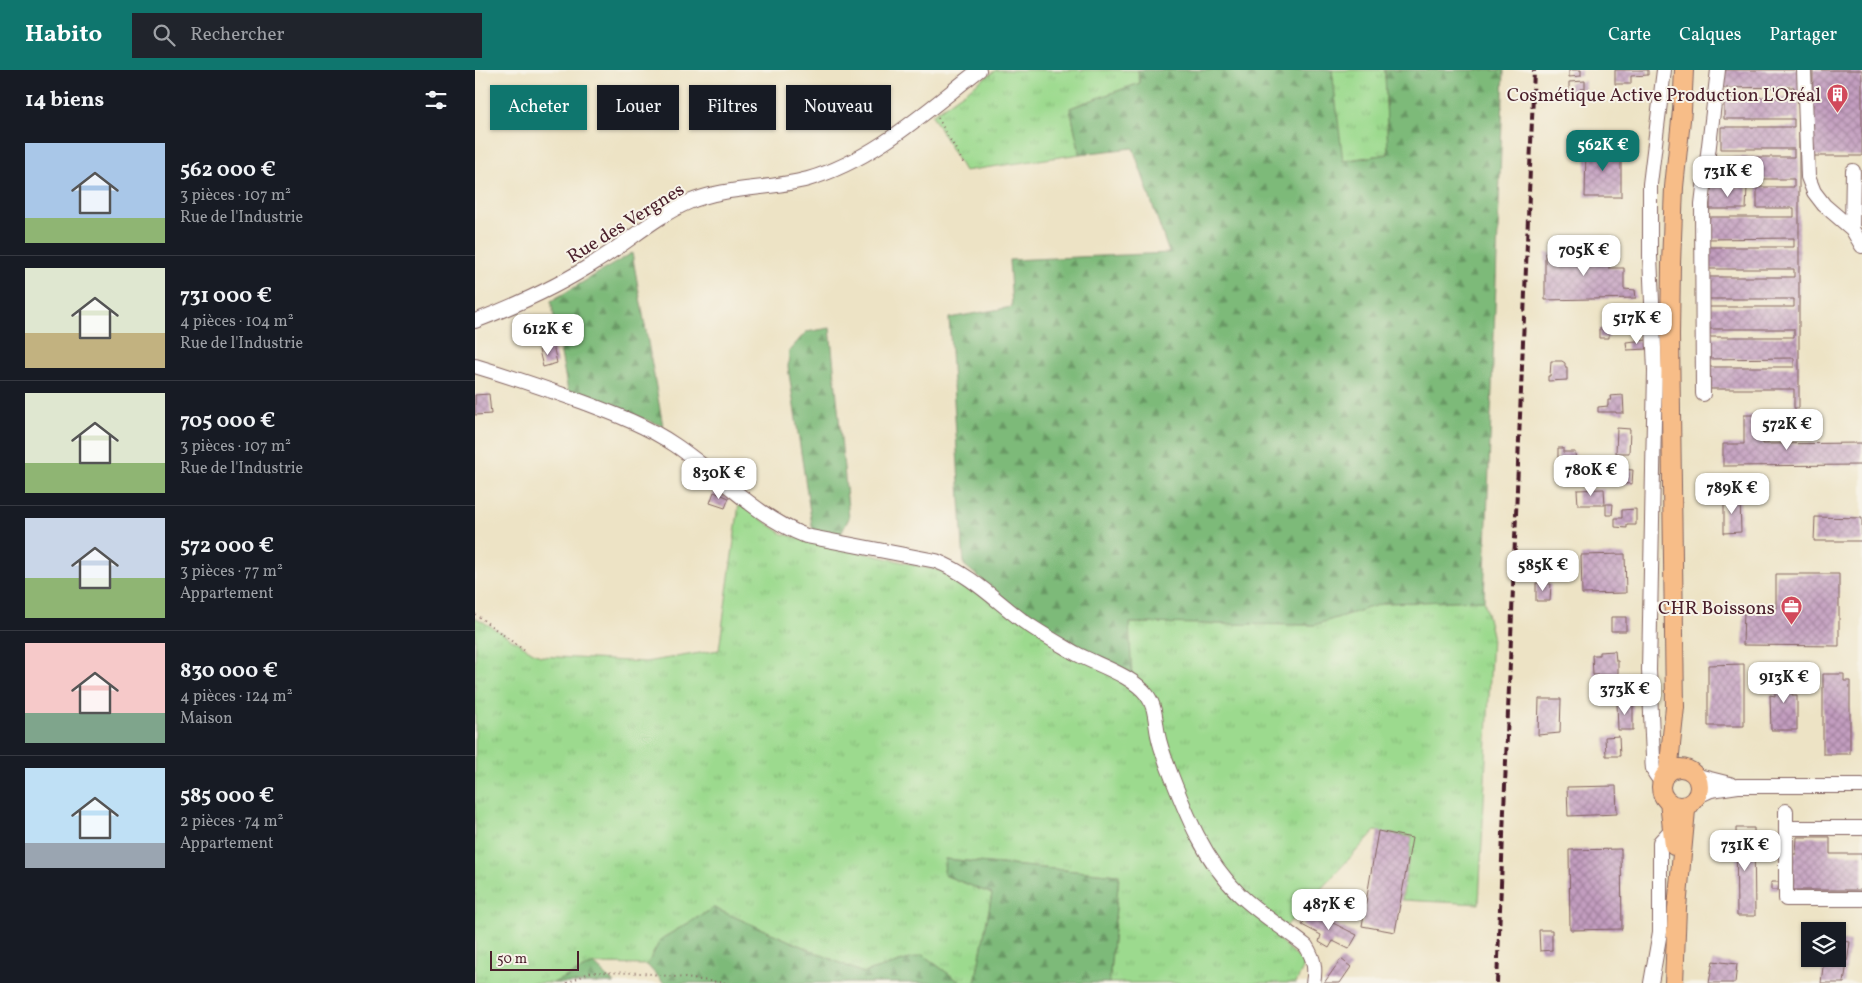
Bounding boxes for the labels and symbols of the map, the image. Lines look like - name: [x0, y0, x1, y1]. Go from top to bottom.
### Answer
- building icon: Cosmétique Active Production L'Oréal: [1825, 82, 1849, 113]
- place label: Cosmétique Active Production L'Oréal: [1507, 83, 1821, 109]
- pin: 562K €: [1562, 129, 1644, 172]
- pin: 731K €: [1687, 156, 1769, 198]
- street label: Rue des Vergnes: [562, 177, 690, 270]
- pin: 705K €: [1543, 234, 1625, 277]
- pin: 517K €: [1596, 302, 1678, 345]
- pin: 612K €: [507, 314, 589, 356]
- pin: 572K €: [1746, 408, 1828, 451]
- pin: 780K €: [1550, 454, 1632, 497]
- pin: 830K €: [678, 458, 760, 500]
- pin: 789K €: [1691, 472, 1773, 515]
- pin: 585K €: [1502, 550, 1584, 592]
- office icon: CHR Boissons: [1779, 595, 1803, 626]
- place label: CHR Boissons: [1658, 596, 1775, 622]
- pin: 913K €: [1743, 662, 1825, 704]
- pin: 373K €: [1584, 674, 1666, 716]
- pin: 731K €: [1704, 830, 1786, 872]
- pin: 487K €: [1288, 888, 1370, 931]
- scale bar: [490, 948, 579, 971]

